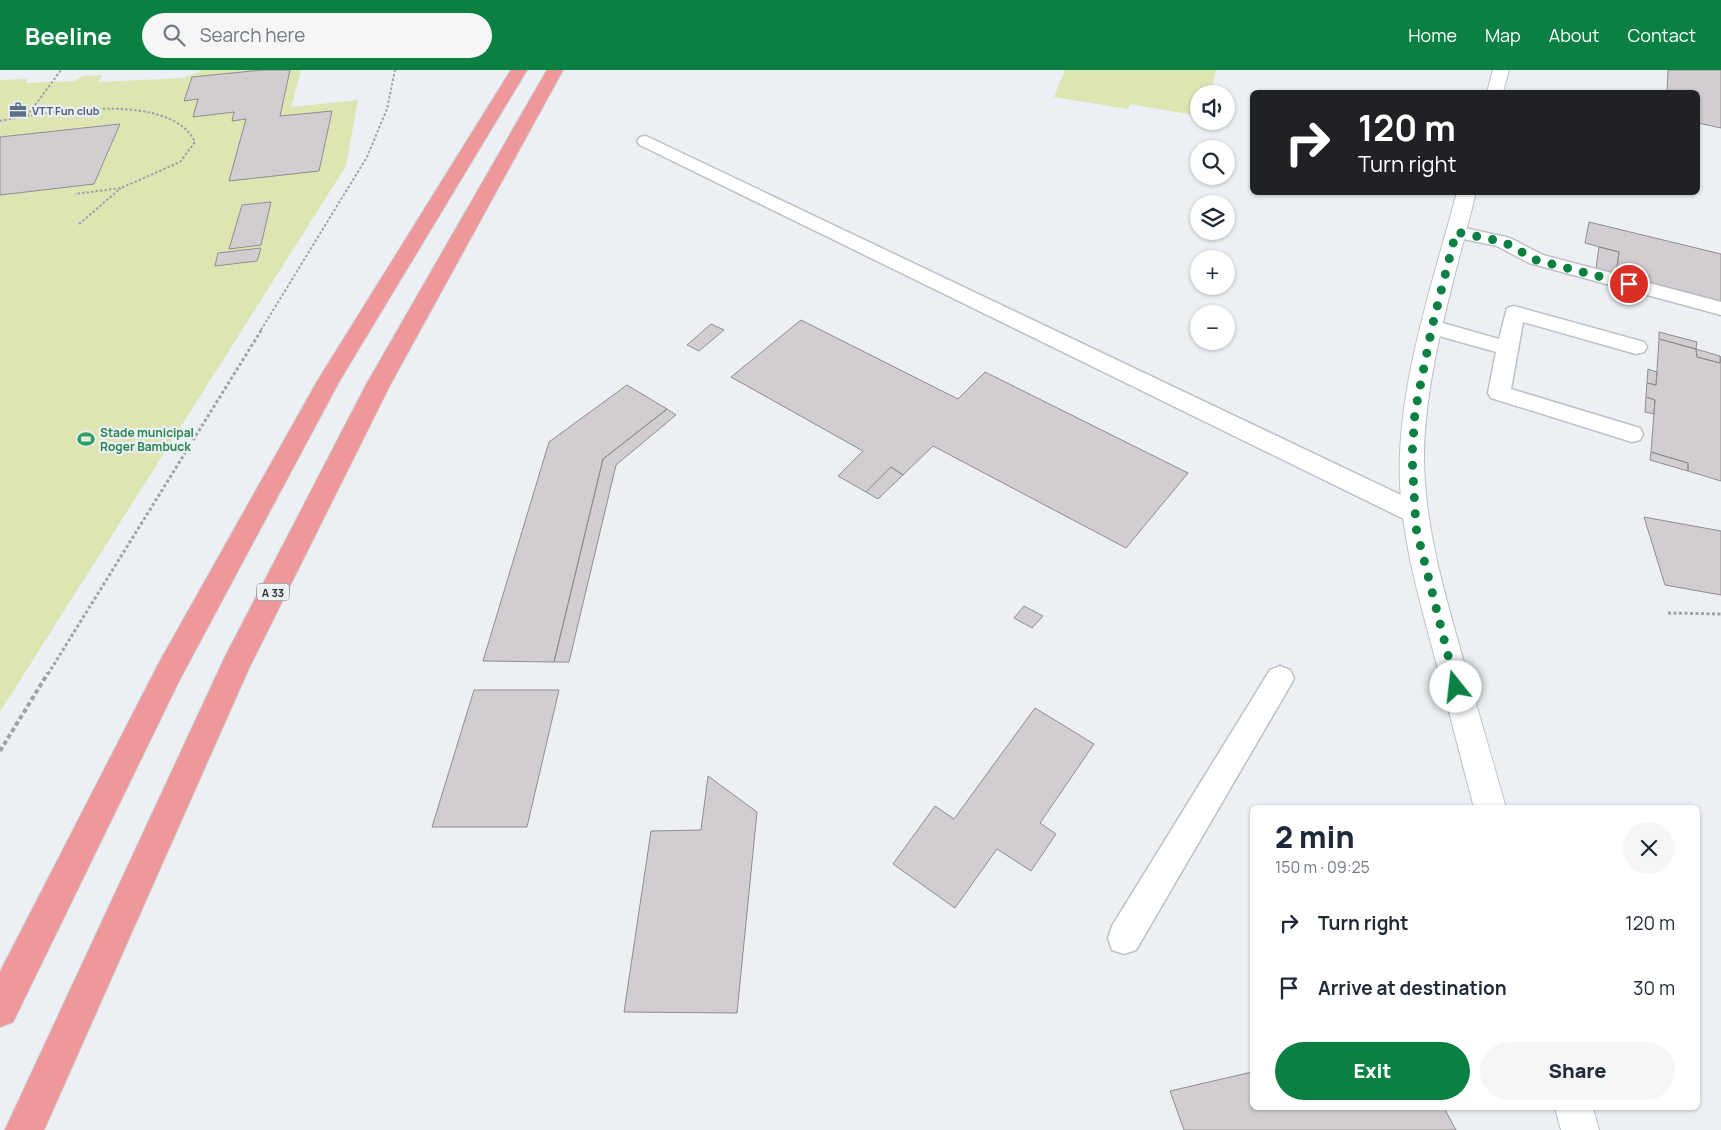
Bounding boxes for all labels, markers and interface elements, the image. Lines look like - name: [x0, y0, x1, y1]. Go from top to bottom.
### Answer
- search box: [142, 13, 492, 58]
- text: Beeline: [25, 19, 112, 52]
- icon: search: [160, 21, 188, 49]
- text: Search here: [200, 22, 305, 48]
- text: Home: [1408, 23, 1457, 47]
- text: Map: [1485, 23, 1521, 47]
- text: About: [1549, 23, 1599, 47]
- text: Contact: [1627, 23, 1696, 47]
- map controls: [1190, 85, 1235, 350]
- button: sound: [1190, 85, 1235, 130]
- office icon: VTT Fun club: [8, 100, 28, 120]
- place label: VTT Fun club: [32, 103, 100, 118]
- text: 120 m: [1358, 104, 1456, 152]
- icon: right: [1275, 110, 1340, 175]
- button: search: [1190, 140, 1235, 185]
- text: Turn right: [1358, 149, 1456, 179]
- button: layers: [1190, 195, 1235, 240]
- button: +: [1190, 250, 1235, 295]
- pin: [1608, 263, 1650, 305]
- icon: arrive: [1615, 270, 1643, 298]
- button: −: [1190, 305, 1235, 350]
- place label: Stade municipal Roger Bambuck: [100, 424, 194, 455]
- sports icon: Stade municipal Roger Bambuck: [76, 429, 96, 449]
- road number: A 33: [257, 584, 289, 600]
- position arrow: [1429, 660, 1481, 712]
- text: 2 min: [1275, 816, 1355, 857]
- button: close: [1623, 822, 1675, 874]
- text: 150 m · 09:25: [1275, 856, 1370, 878]
- icon: right: [1275, 909, 1303, 937]
- text: Turn right: [1318, 910, 1408, 936]
- text: 120 m: [1625, 910, 1675, 936]
- icon: arrive: [1275, 974, 1303, 1002]
- text: Arrive at destination: [1318, 975, 1507, 1001]
- text: 30 m: [1633, 975, 1675, 1001]
- button: Exit: [1275, 1042, 1470, 1100]
- button: Share: [1480, 1042, 1675, 1100]

